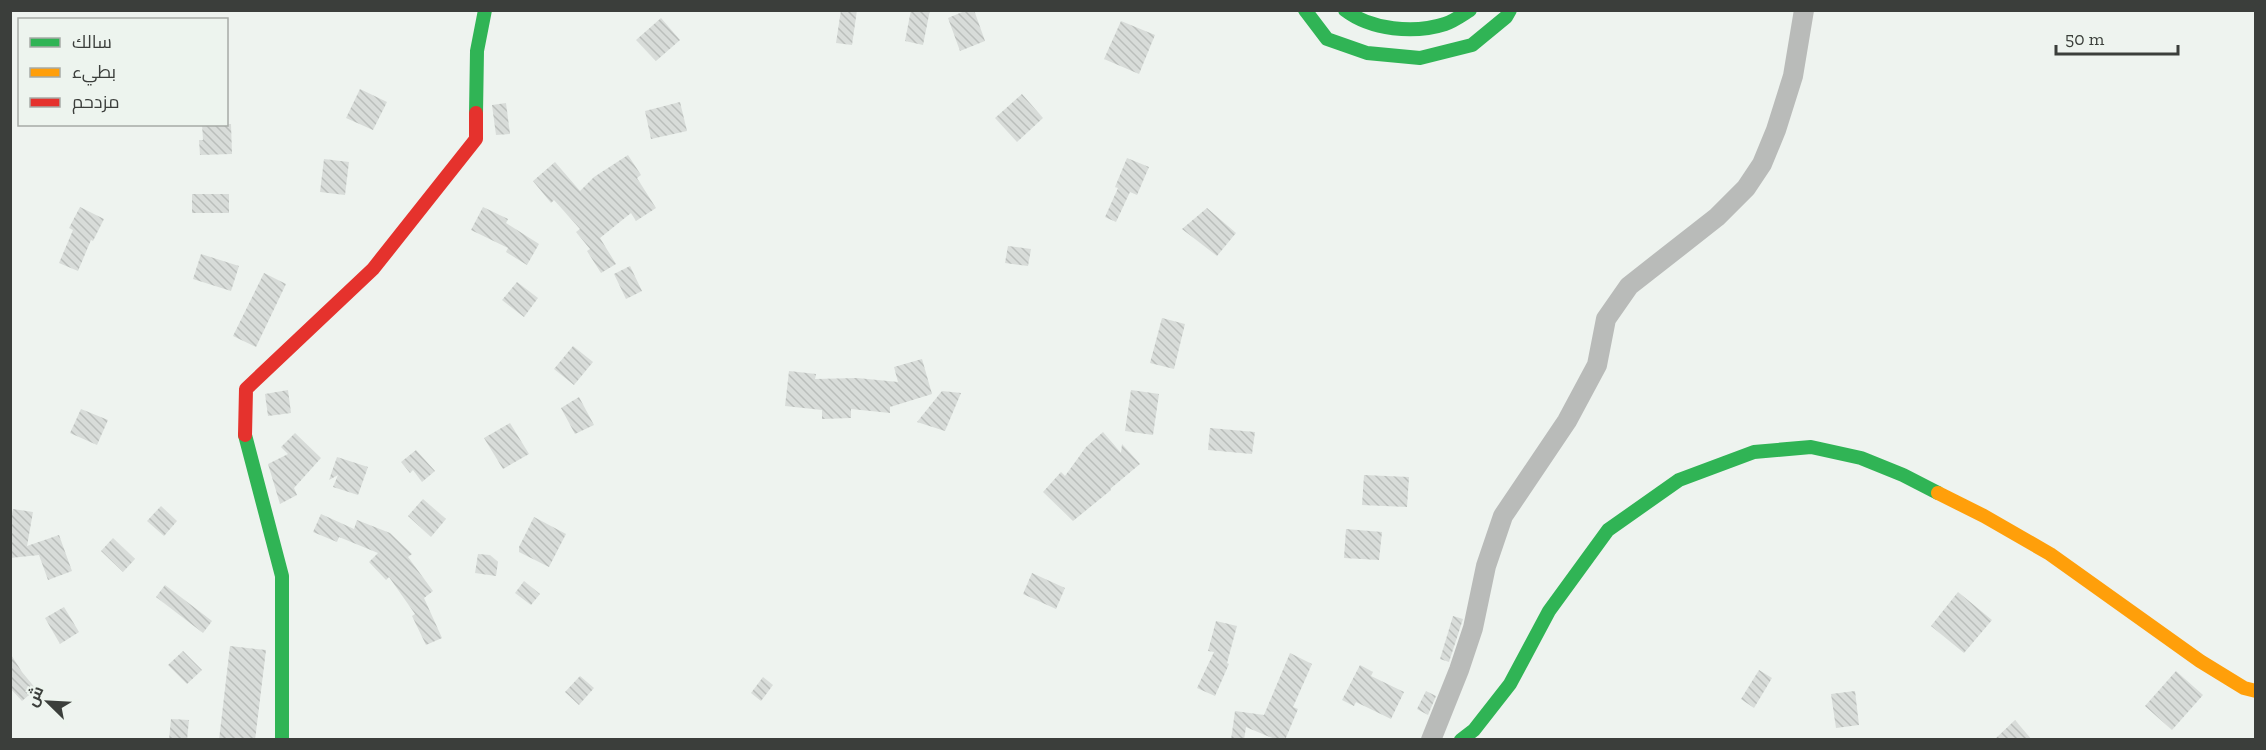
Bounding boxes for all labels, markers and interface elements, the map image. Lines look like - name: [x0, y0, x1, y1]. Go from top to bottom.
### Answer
- legend: [18, 18, 228, 126]
- scale bar: [2056, 18, 2178, 56]
- text: 50 m: [2065, 28, 2105, 50]
- text: سالك: [72, 31, 112, 53]
- text: بطيء: [72, 61, 116, 86]
- text: مزدحم: [72, 91, 120, 114]
- north arrow: [18, 672, 78, 732]
- text: ش: [22, 683, 48, 709]

